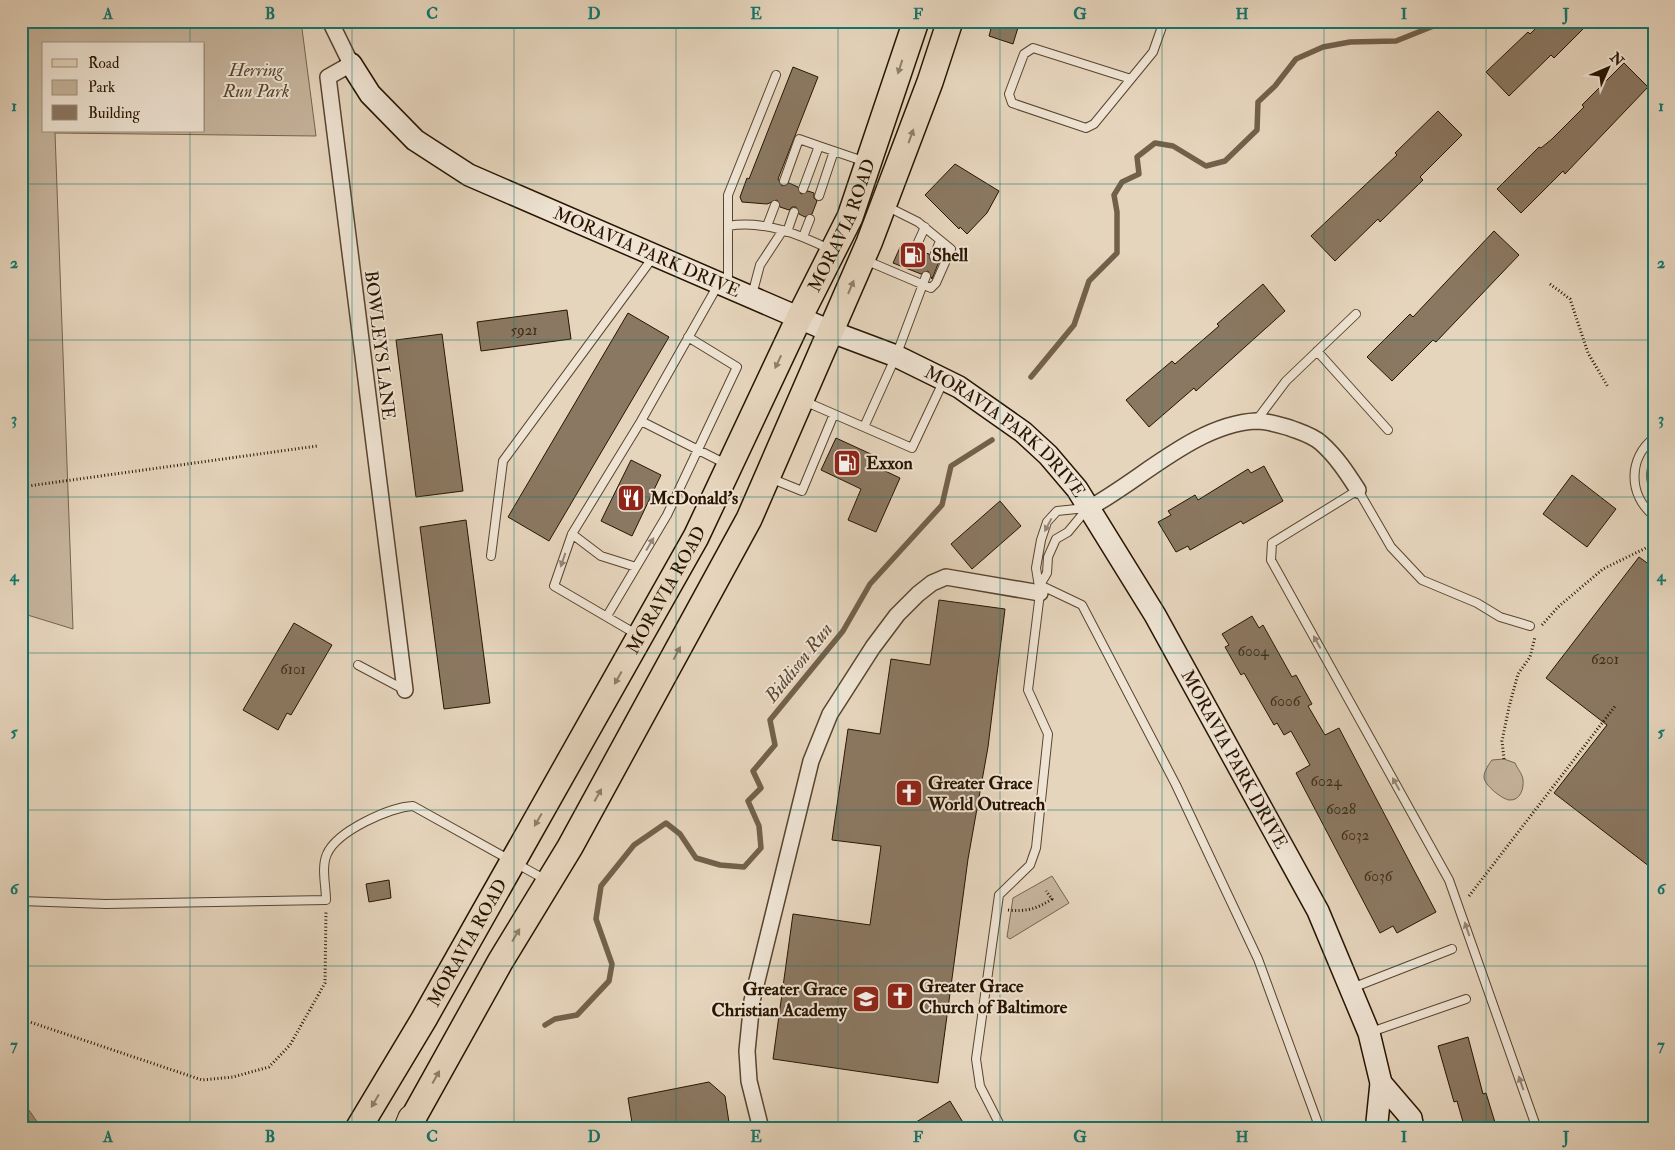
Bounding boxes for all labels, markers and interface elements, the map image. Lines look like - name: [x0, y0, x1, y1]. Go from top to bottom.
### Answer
- text: A: [102, 4, 114, 24]
- text: B: [265, 4, 275, 24]
- text: C: [426, 4, 438, 24]
- text: D: [587, 4, 601, 24]
- text: E: [750, 4, 762, 24]
- text: F: [913, 4, 923, 24]
- text: G: [1073, 4, 1087, 24]
- text: H: [1235, 4, 1249, 24]
- text: I: [1401, 4, 1408, 24]
- text: J: [1562, 4, 1570, 25]
- legend: [42, 42, 205, 132]
- north arrow: [1582, 42, 1632, 92]
- text: N: [1606, 48, 1628, 70]
- text: Road: [88, 54, 120, 73]
- park label: Herring Run Park: [222, 59, 289, 103]
- one-way arrow: [896, 60, 904, 75]
- text: Park: [88, 78, 115, 97]
- text: 1: [11, 96, 17, 116]
- text: 1: [1658, 96, 1664, 116]
- text: Building: [88, 104, 140, 123]
- one-way arrow: [907, 128, 915, 143]
- street label: MORAVIA ROAD: [803, 156, 881, 296]
- street label: MORAVIA PARK DRIVE: [550, 202, 744, 303]
- fuel station icon: Shell: [898, 240, 928, 270]
- place label: Shell: [932, 244, 969, 267]
- text: 2: [10, 253, 18, 273]
- text: 2: [1657, 253, 1665, 273]
- street label: BOWLEYS LANE: [359, 269, 400, 421]
- one-way arrow: [847, 279, 855, 294]
- house number: 5921: [510, 321, 538, 340]
- one-way arrow: [774, 355, 782, 369]
- street label: MORAVIA PARK DRIVE: [921, 361, 1090, 502]
- text: 3: [11, 409, 17, 429]
- text: 3: [1658, 409, 1664, 429]
- fuel station icon: Exxon: [832, 448, 862, 478]
- place label: Exxon: [866, 452, 913, 475]
- restaurant icon: McDonald's: [616, 483, 646, 513]
- place label: McDonald's: [649, 487, 738, 510]
- one-way arrow: [1044, 517, 1052, 532]
- street label: MORAVIA ROAD: [621, 522, 711, 658]
- one-way arrow: [645, 538, 654, 551]
- one-way arrow: [559, 552, 566, 567]
- text: 4: [9, 566, 20, 586]
- text: 4: [1656, 566, 1667, 586]
- water label: Biddison Run: [759, 618, 838, 708]
- one-way arrow: [1313, 634, 1321, 649]
- house number: 6004: [1238, 642, 1269, 661]
- one-way arrow: [673, 646, 681, 660]
- house number: 6201: [1591, 650, 1619, 669]
- house number: 6101: [280, 660, 306, 679]
- street label: MORAVIA PARK DRIVE: [1175, 666, 1293, 853]
- one-way arrow: [613, 671, 622, 685]
- house number: 6006: [1270, 692, 1302, 711]
- text: 5: [10, 722, 18, 742]
- text: 5: [1657, 722, 1665, 742]
- place label: Greater Grace World Outreach: [927, 772, 1046, 816]
- house number: 6024: [1311, 772, 1342, 791]
- one-way arrow: [1391, 777, 1400, 790]
- church icon: Greater Grace World Outreach: [894, 778, 924, 808]
- one-way arrow: [594, 788, 603, 802]
- house number: 6028: [1326, 800, 1356, 819]
- one-way arrow: [533, 813, 542, 826]
- house number: 6032: [1341, 826, 1370, 845]
- house number: 6036: [1364, 867, 1394, 886]
- street label: MORAVIA ROAD: [422, 875, 513, 1011]
- text: 6: [10, 879, 20, 899]
- text: 6: [1657, 879, 1667, 899]
- one-way arrow: [1462, 922, 1470, 937]
- one-way arrow: [512, 929, 521, 942]
- place label: Greater Grace Church of Baltimore: [919, 975, 1068, 1019]
- place label: Greater Grace Christian Academy: [712, 978, 848, 1022]
- church icon: Greater Grace Church of Baltimore: [885, 981, 915, 1011]
- school or university icon: Greater Grace Christian Academy: [851, 984, 881, 1014]
- text: 7: [10, 1035, 18, 1055]
- text: 7: [1657, 1035, 1665, 1055]
- one-way arrow: [432, 1069, 440, 1084]
- one-way arrow: [1516, 1075, 1524, 1090]
- one-way arrow: [370, 1094, 379, 1107]
- text: A: [102, 1127, 114, 1147]
- text: B: [265, 1127, 275, 1147]
- text: C: [426, 1127, 438, 1147]
- text: D: [587, 1127, 601, 1147]
- text: E: [750, 1127, 762, 1147]
- text: F: [913, 1127, 923, 1147]
- text: G: [1073, 1127, 1087, 1147]
- text: H: [1235, 1127, 1249, 1147]
- text: I: [1401, 1127, 1408, 1147]
- text: J: [1562, 1127, 1570, 1148]

